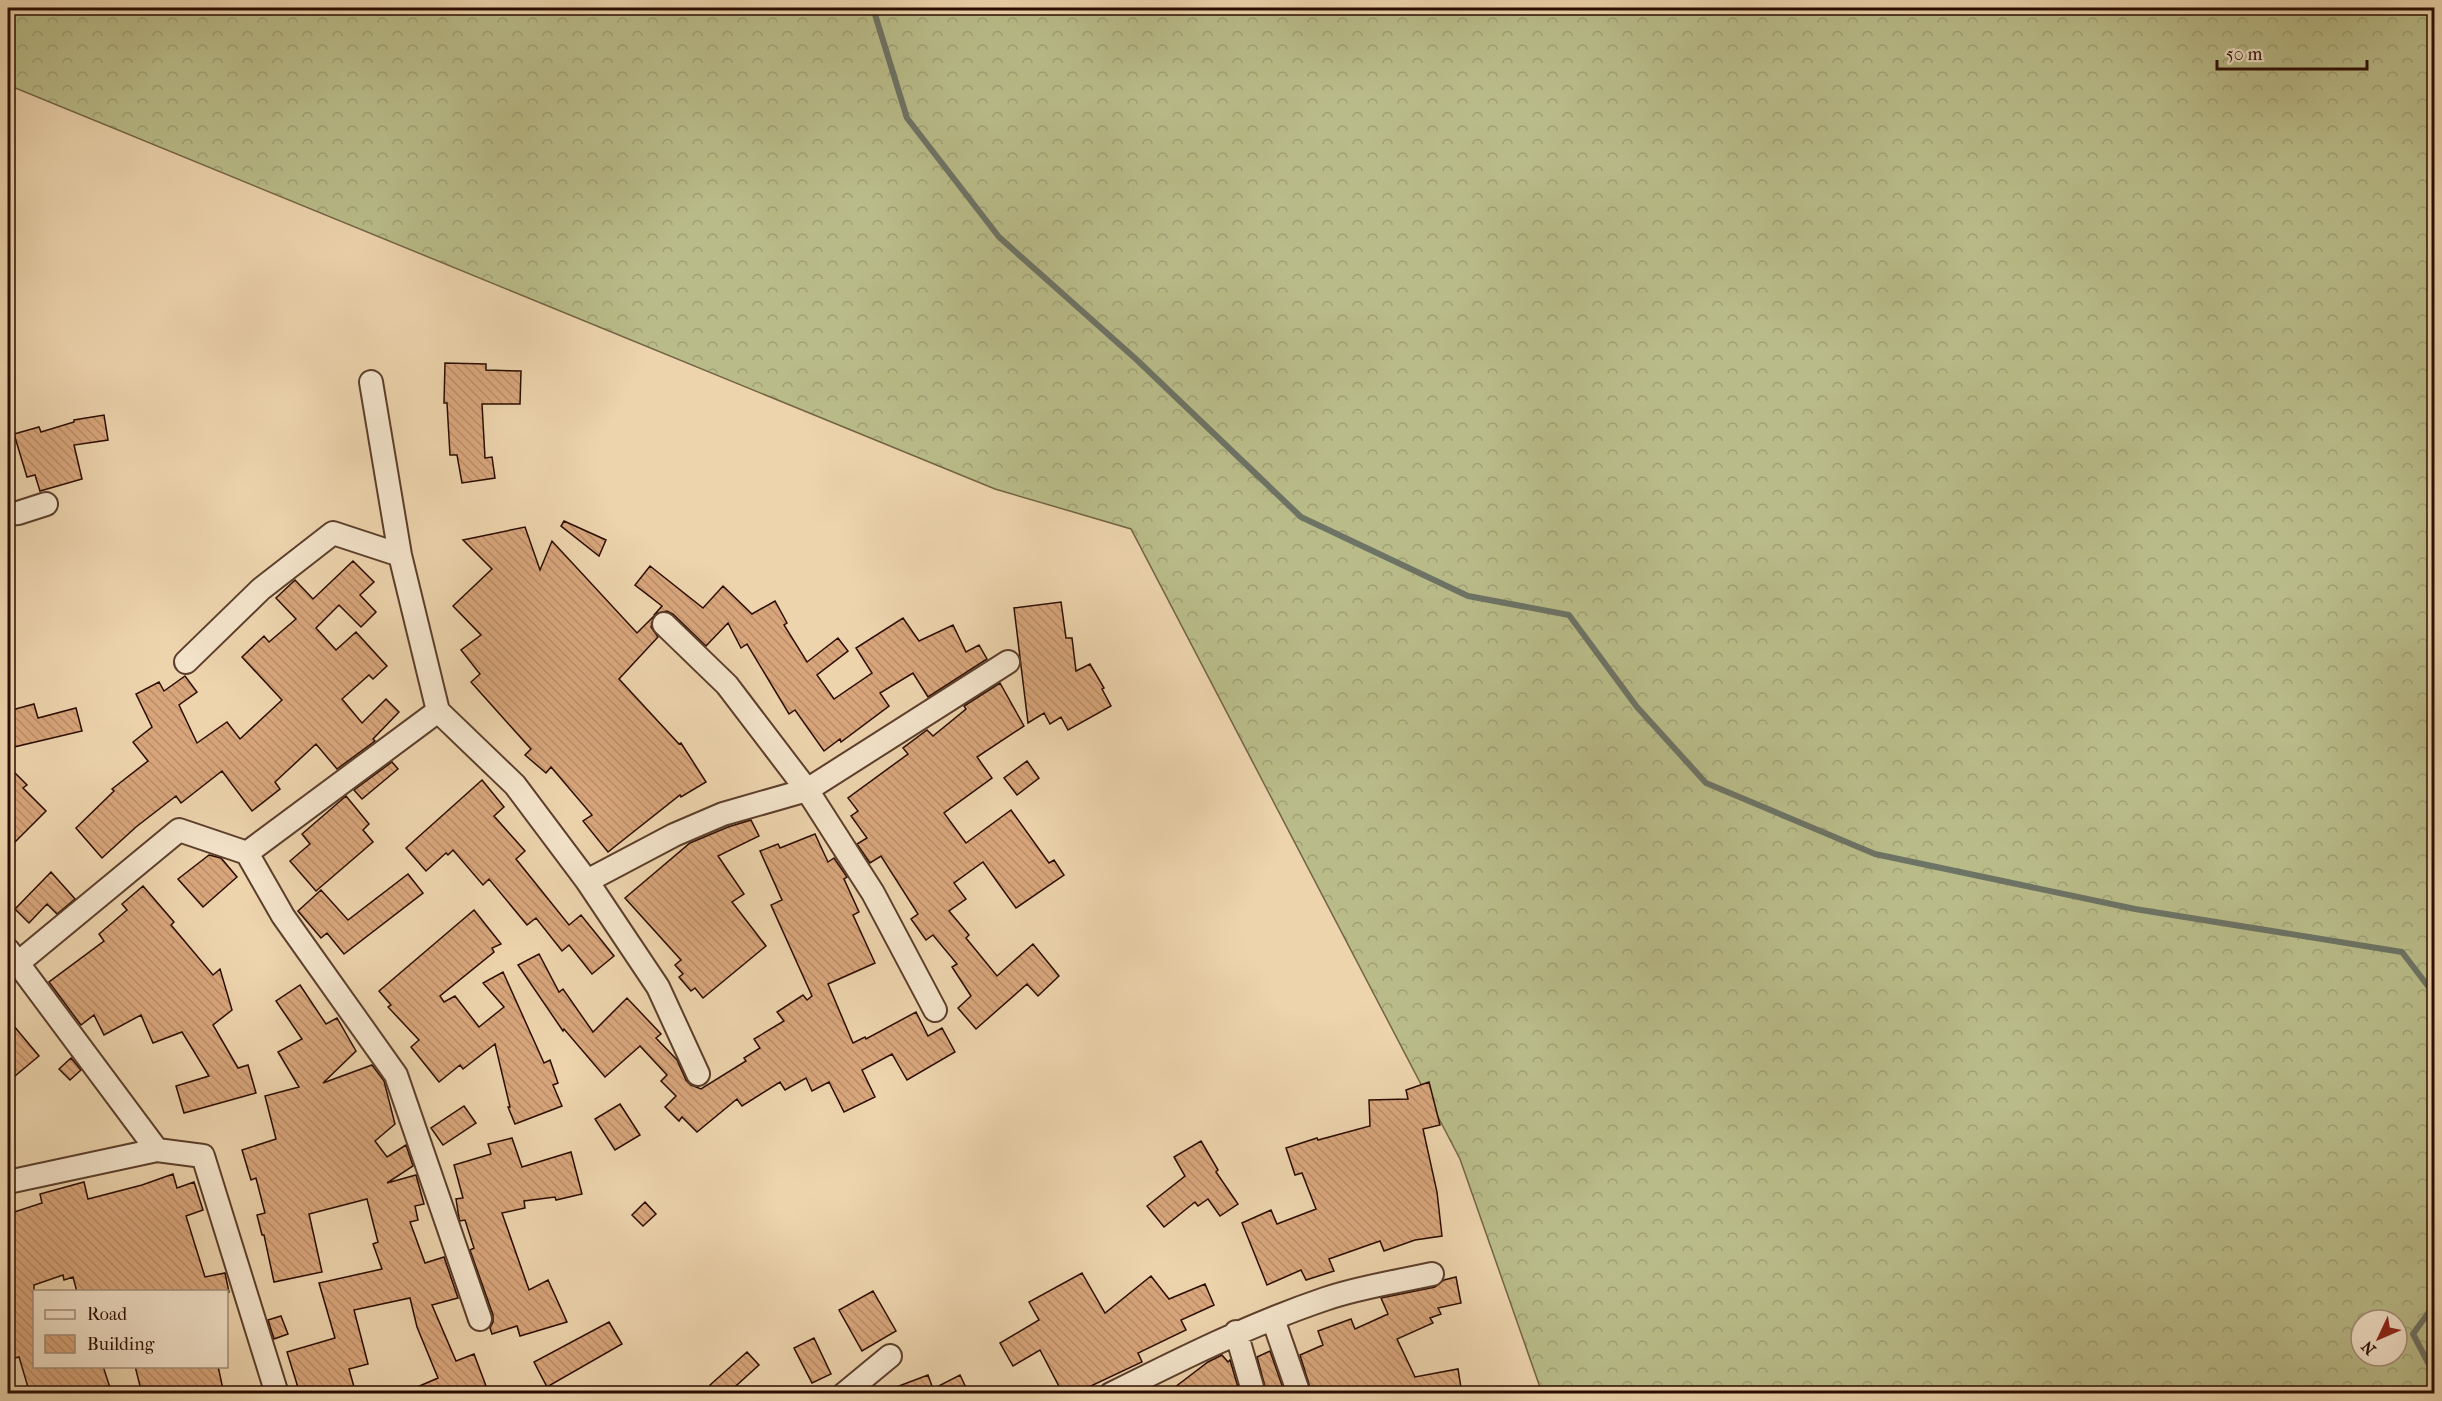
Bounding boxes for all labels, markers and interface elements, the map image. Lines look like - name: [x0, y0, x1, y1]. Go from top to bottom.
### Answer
- scale bar: [2217, 33, 2367, 71]
- text: 50 m: [2226, 44, 2263, 65]
- legend: [33, 1290, 228, 1368]
- text: Road: [87, 1304, 127, 1325]
- north arrow: [2349, 1308, 2409, 1368]
- text: Building: [87, 1334, 155, 1355]
- text: N: [2357, 1336, 2380, 1359]

